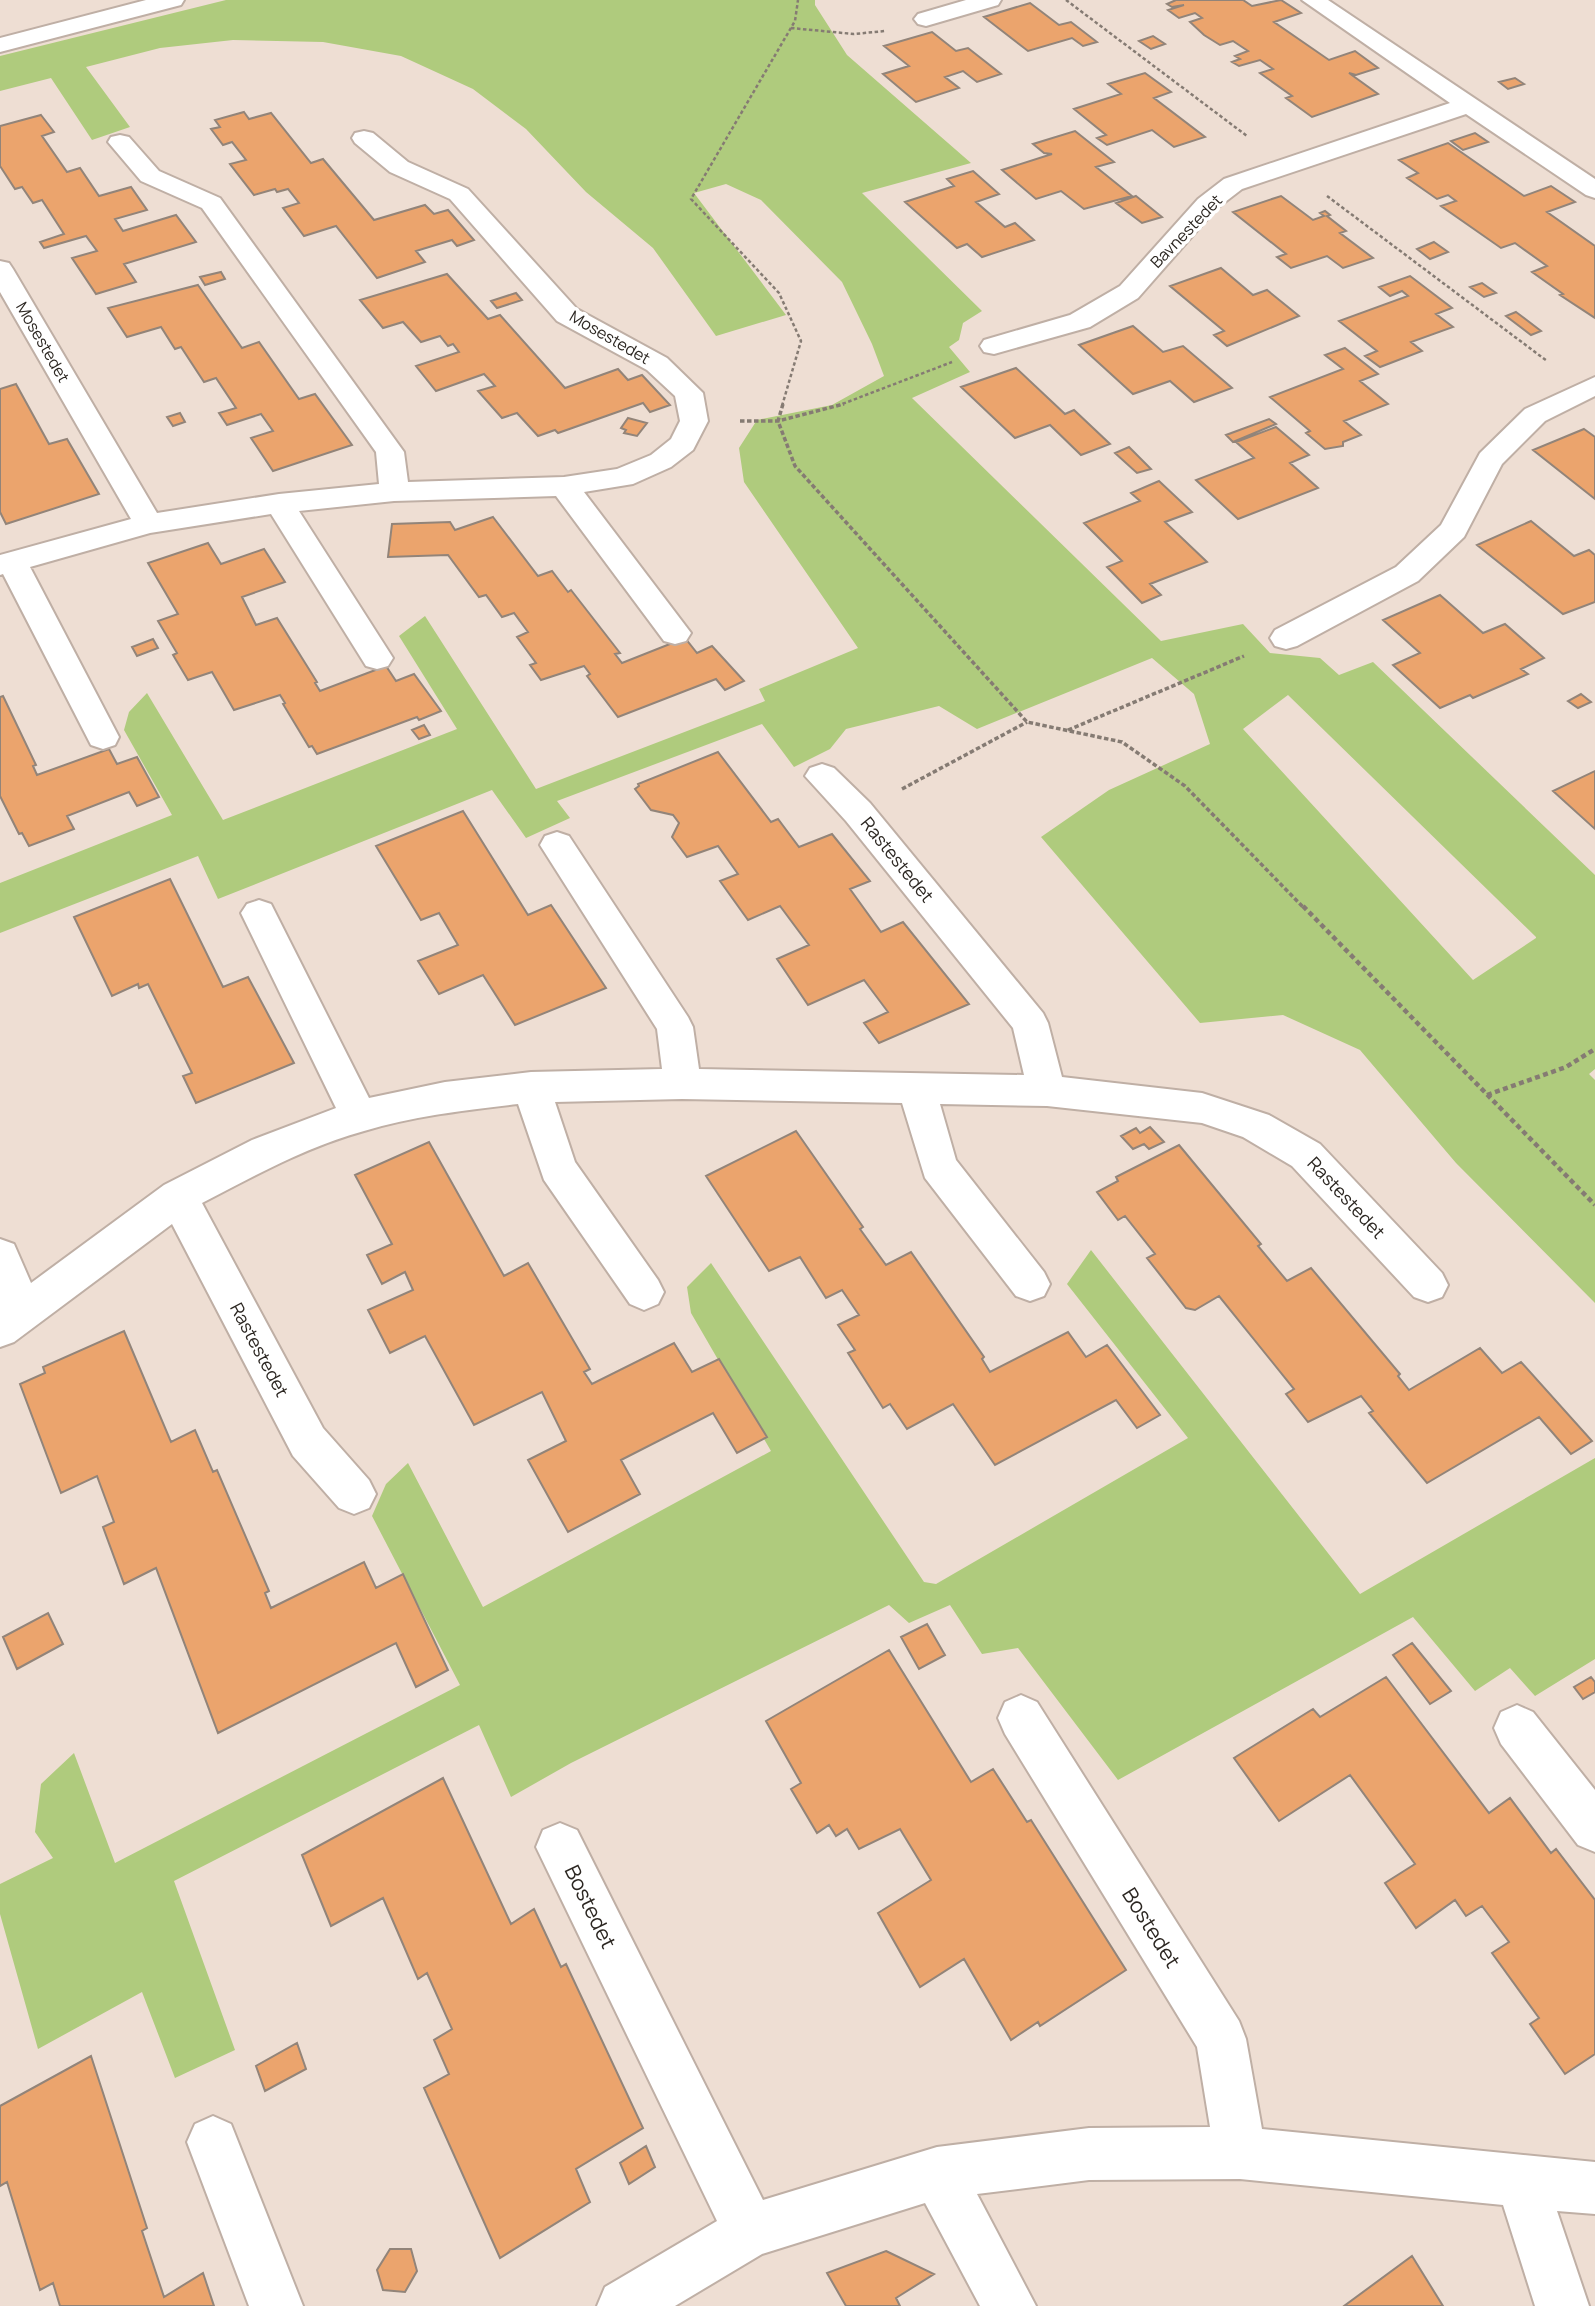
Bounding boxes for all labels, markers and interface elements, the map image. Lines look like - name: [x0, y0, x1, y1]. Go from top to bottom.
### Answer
- street label: Bavnestedet: [1145, 189, 1227, 273]
- street label: Mosestedet: [11, 298, 75, 386]
- street label: Mosestedet: [566, 305, 654, 369]
- street label: Rastestedet: [856, 812, 940, 907]
- street label: Rastestedet: [1303, 1151, 1391, 1243]
- street label: Rastestedet: [225, 1298, 295, 1401]
- street label: Bostedet: [559, 1860, 623, 1953]
- street label: Bostedet: [1116, 1882, 1187, 1973]

